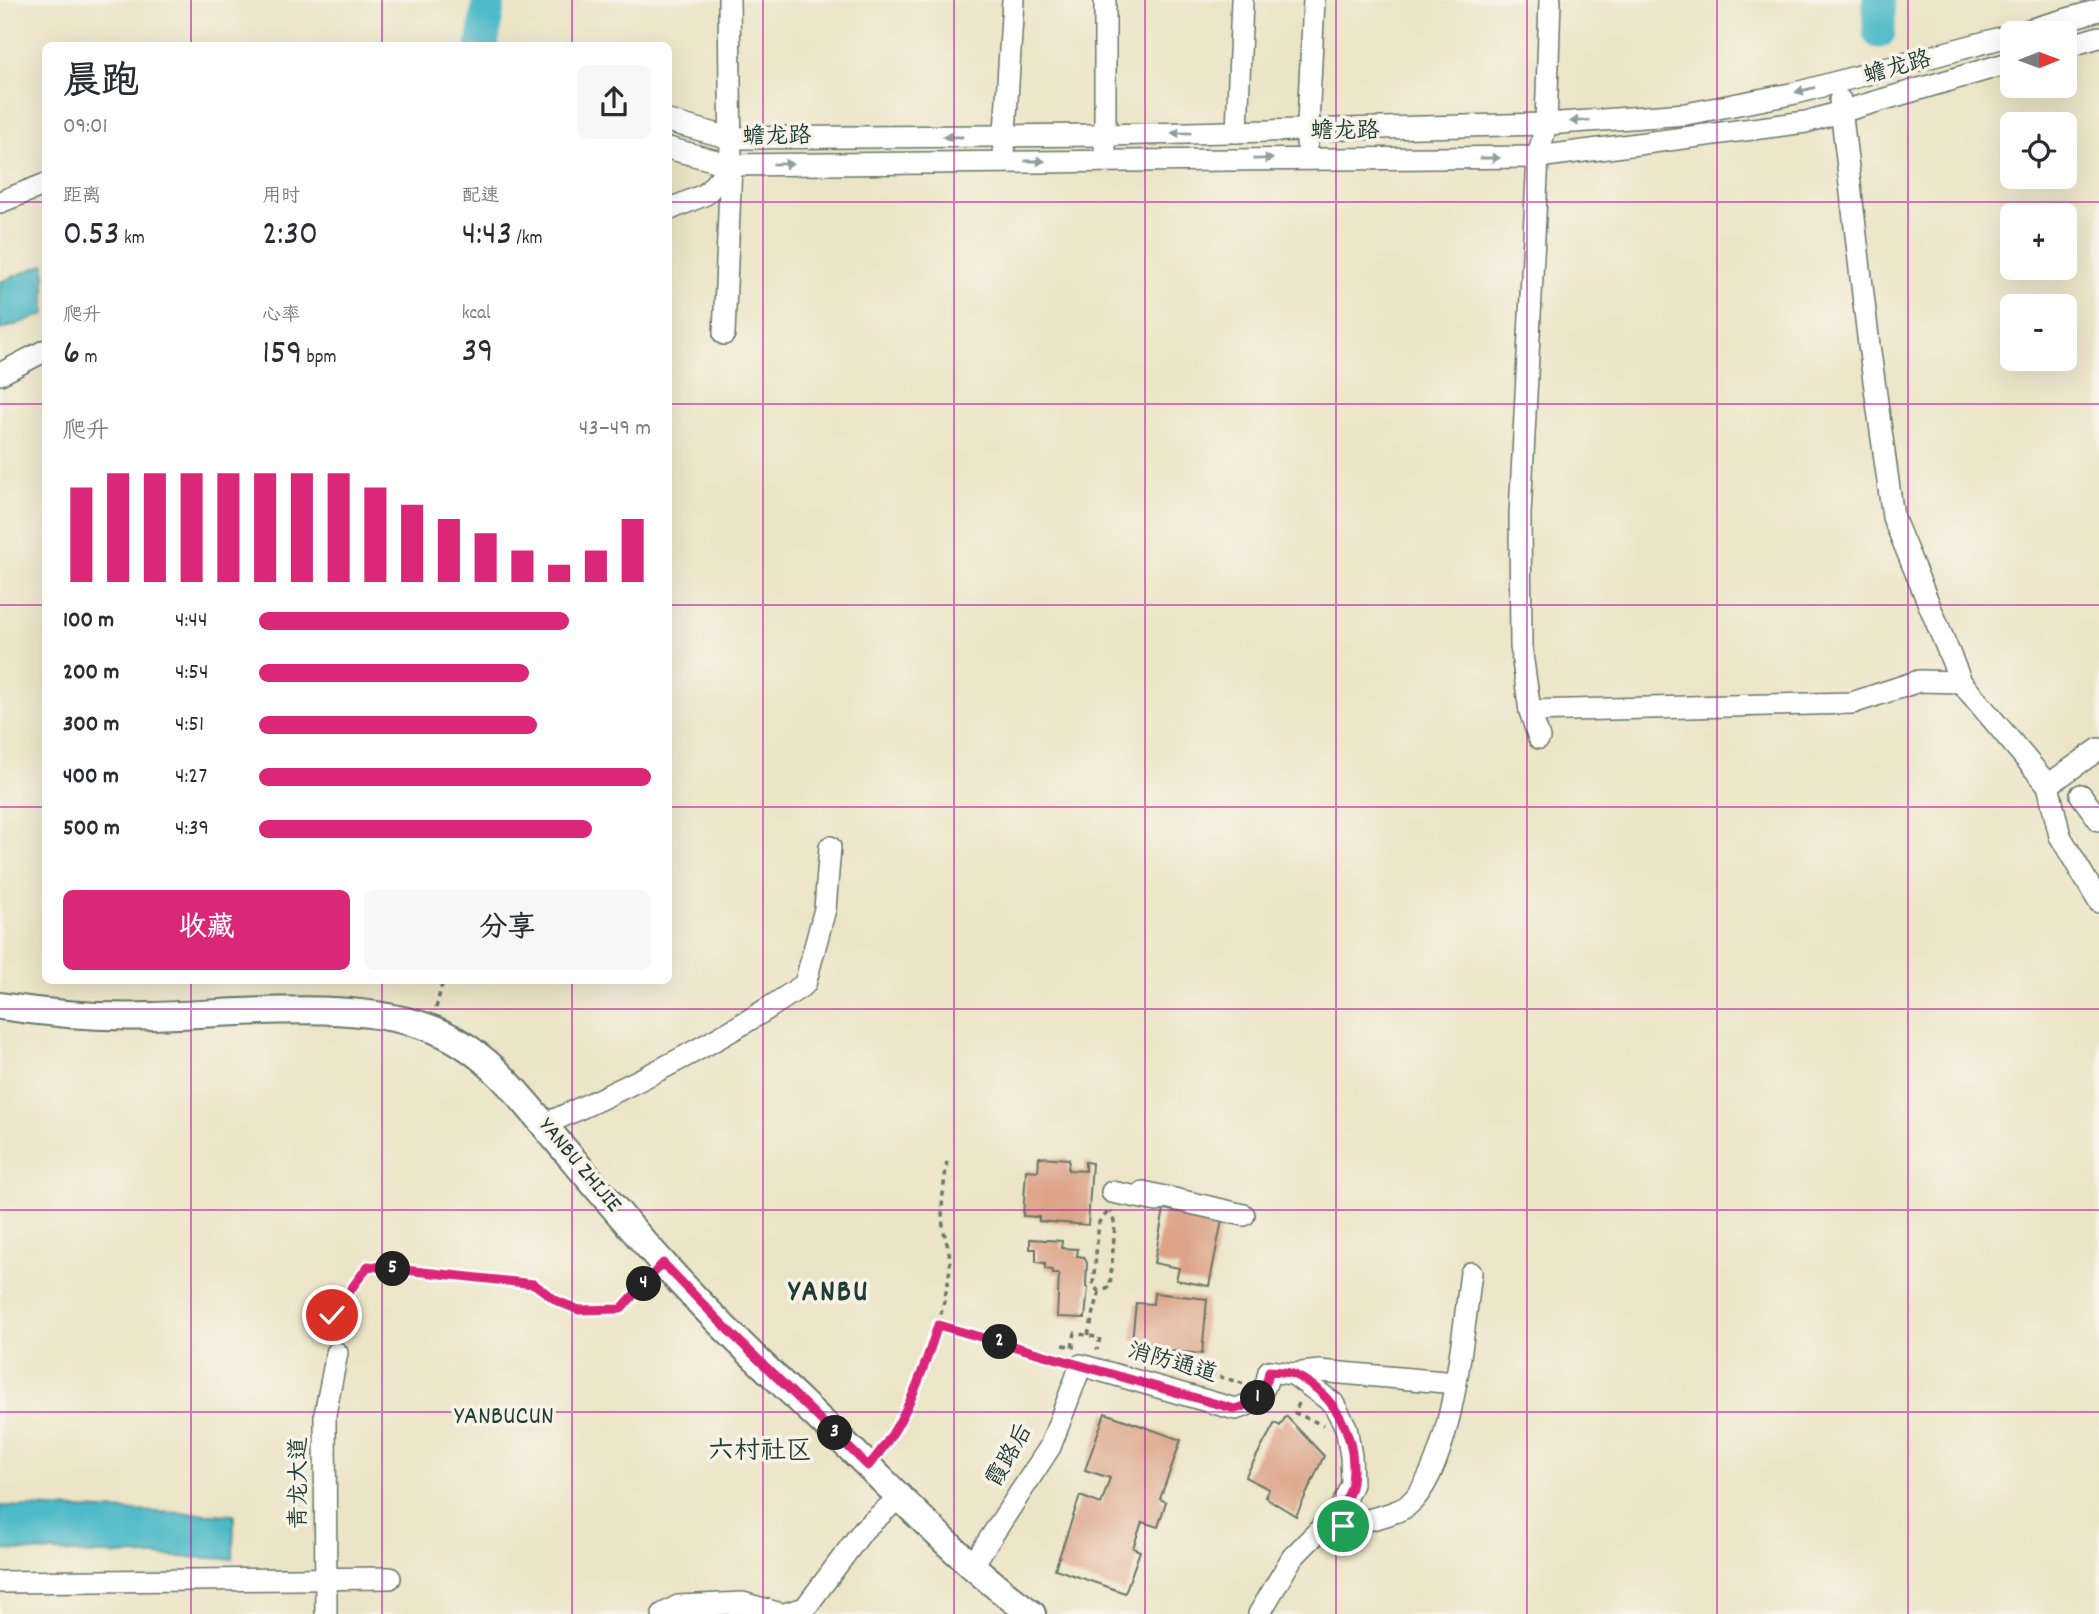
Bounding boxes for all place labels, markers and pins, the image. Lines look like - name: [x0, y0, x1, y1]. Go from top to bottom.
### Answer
- pin: 5: [376, 1252, 410, 1286]
- pin: 4: [626, 1266, 662, 1302]
- pin: [302, 1285, 362, 1345]
- pin: 2: [982, 1324, 1018, 1360]
- pin: 1: [1240, 1380, 1276, 1416]
- pin: 3: [818, 1416, 852, 1450]
- pin: [1313, 1496, 1373, 1556]

